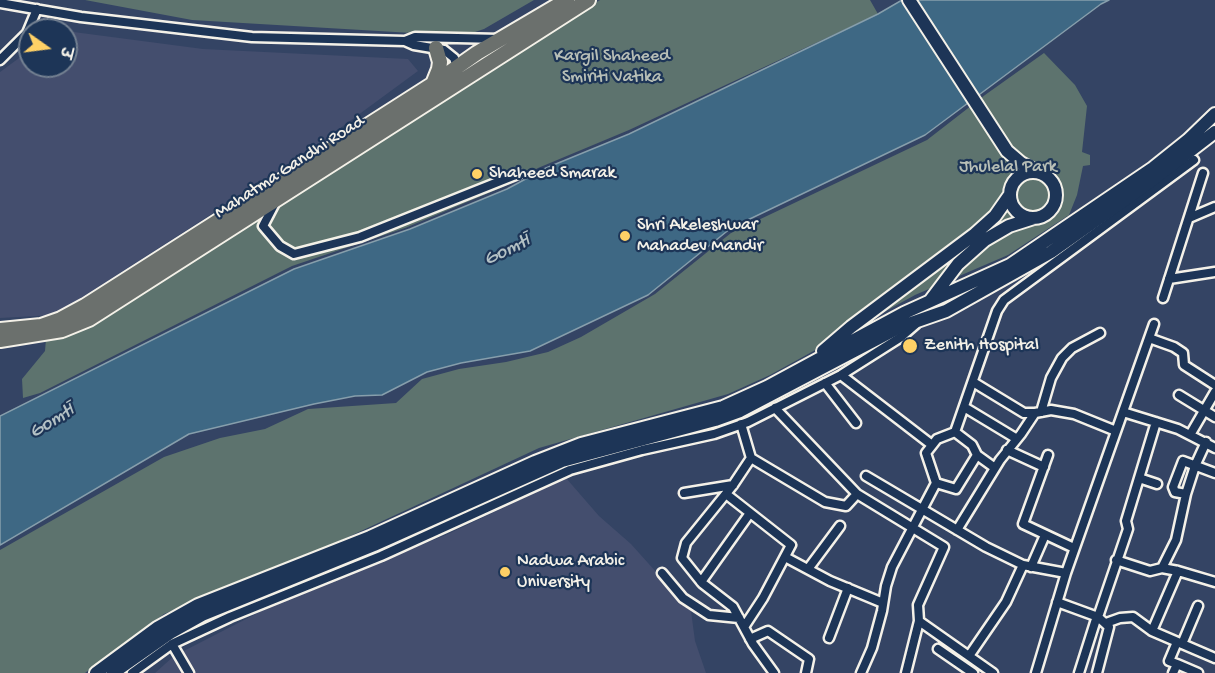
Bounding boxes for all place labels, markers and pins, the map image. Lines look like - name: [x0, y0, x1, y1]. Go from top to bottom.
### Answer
- place label: Shaheed Smarak: [489, 163, 616, 185]
- marker: Shaheed Smarak: [470, 167, 484, 181]
- place label: Shri Akeleshwar Mahadev Mandir: [637, 215, 763, 258]
- marker: Shri Akeleshwar Mahadev Mandir: [618, 229, 632, 243]
- place label: Zenith Hospital: [924, 335, 1039, 357]
- marker: Zenith Hospital: [901, 337, 919, 355]
- place label: Nadwa Arabic University: [517, 551, 624, 594]
- marker: Nadwa Arabic University: [498, 565, 512, 579]

